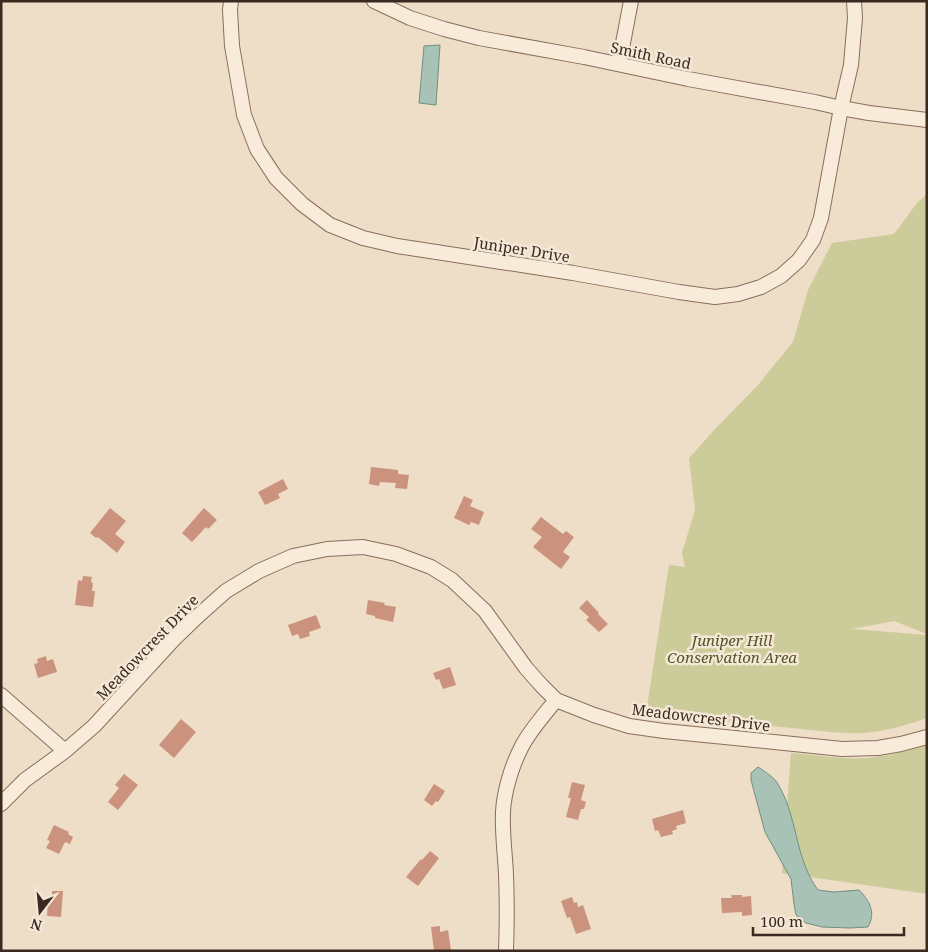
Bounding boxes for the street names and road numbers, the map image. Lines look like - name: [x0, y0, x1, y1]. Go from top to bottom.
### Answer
- street label: Smith Road: [609, 37, 693, 73]
- street label: Juniper Drive: [472, 231, 571, 266]
- street label: Meadowcrest Drive: [91, 590, 203, 704]
- street label: Meadowcrest Drive: [631, 699, 771, 735]

